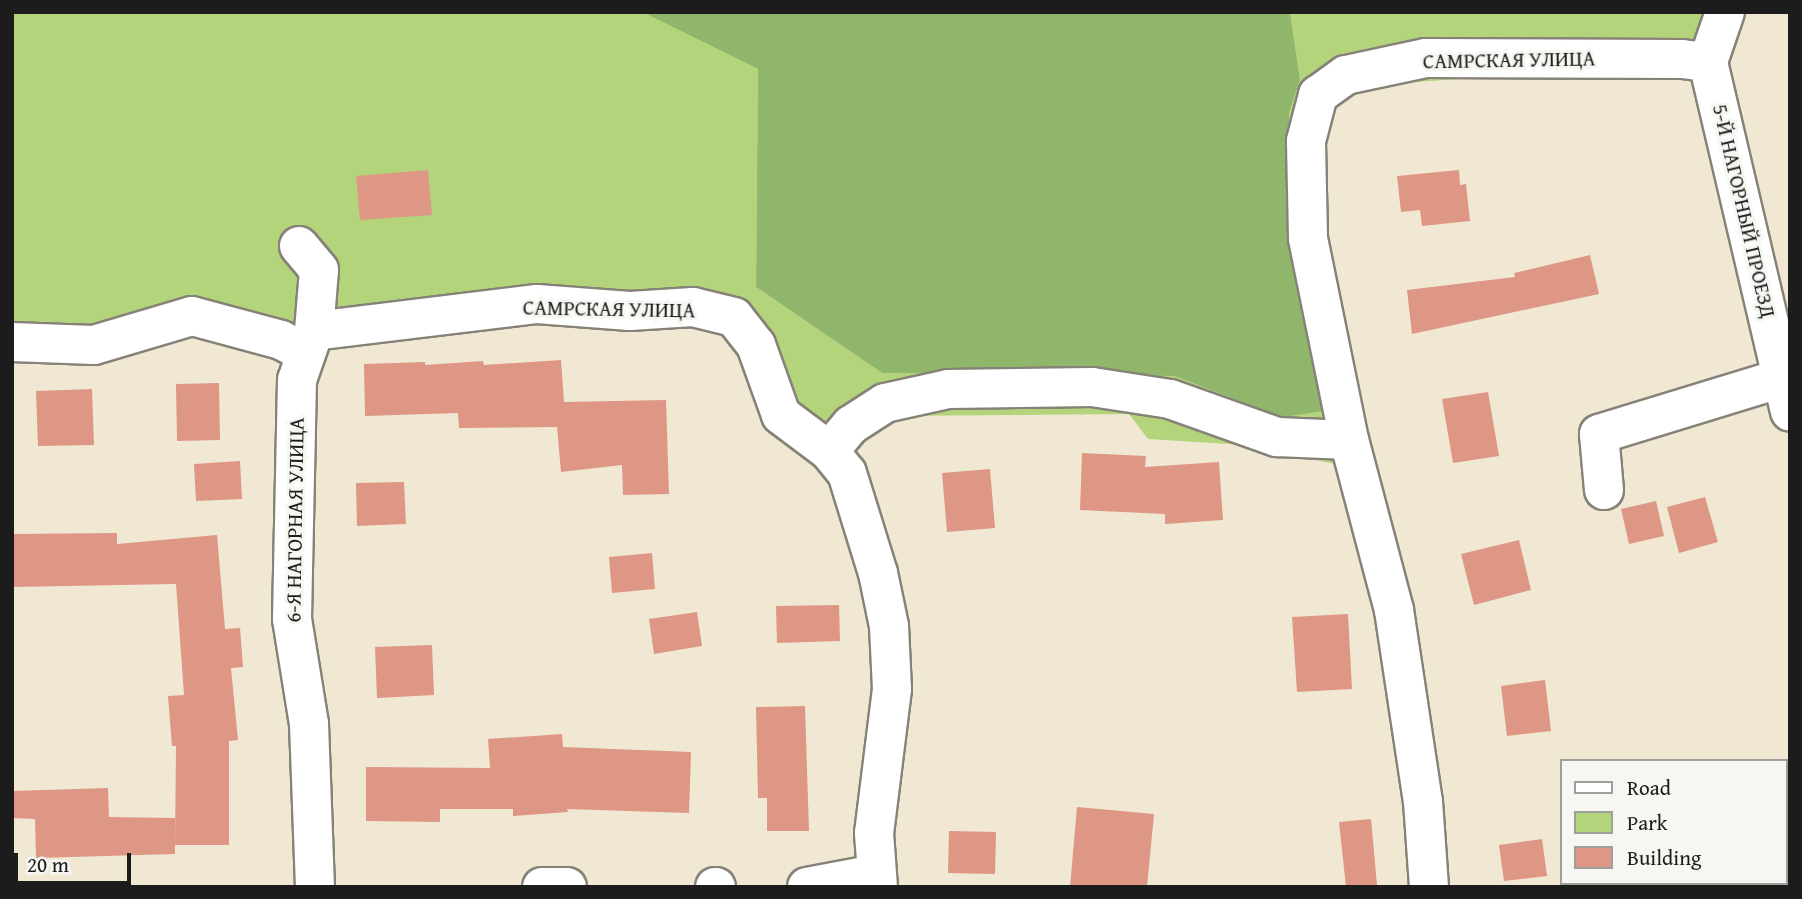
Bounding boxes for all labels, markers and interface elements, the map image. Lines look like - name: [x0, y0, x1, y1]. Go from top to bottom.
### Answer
- street label: САМРСКАЯ УЛИЦА: [1423, 46, 1595, 74]
- street label: 5-Й НАГОРНЫЙ ПРОЕЗД: [1707, 102, 1781, 320]
- street label: САМРСКАЯ УЛИЦА: [523, 295, 695, 323]
- street label: 6-Я НАГОРНАЯ УЛИЦА: [281, 417, 309, 623]
- legend: [1560, 759, 1788, 885]
- text: Road: [1627, 772, 1671, 803]
- text: Park: [1627, 807, 1668, 838]
- scale bar: [18, 839, 135, 883]
- text: Building: [1627, 842, 1701, 873]
- text: 20 m: [27, 849, 69, 880]

